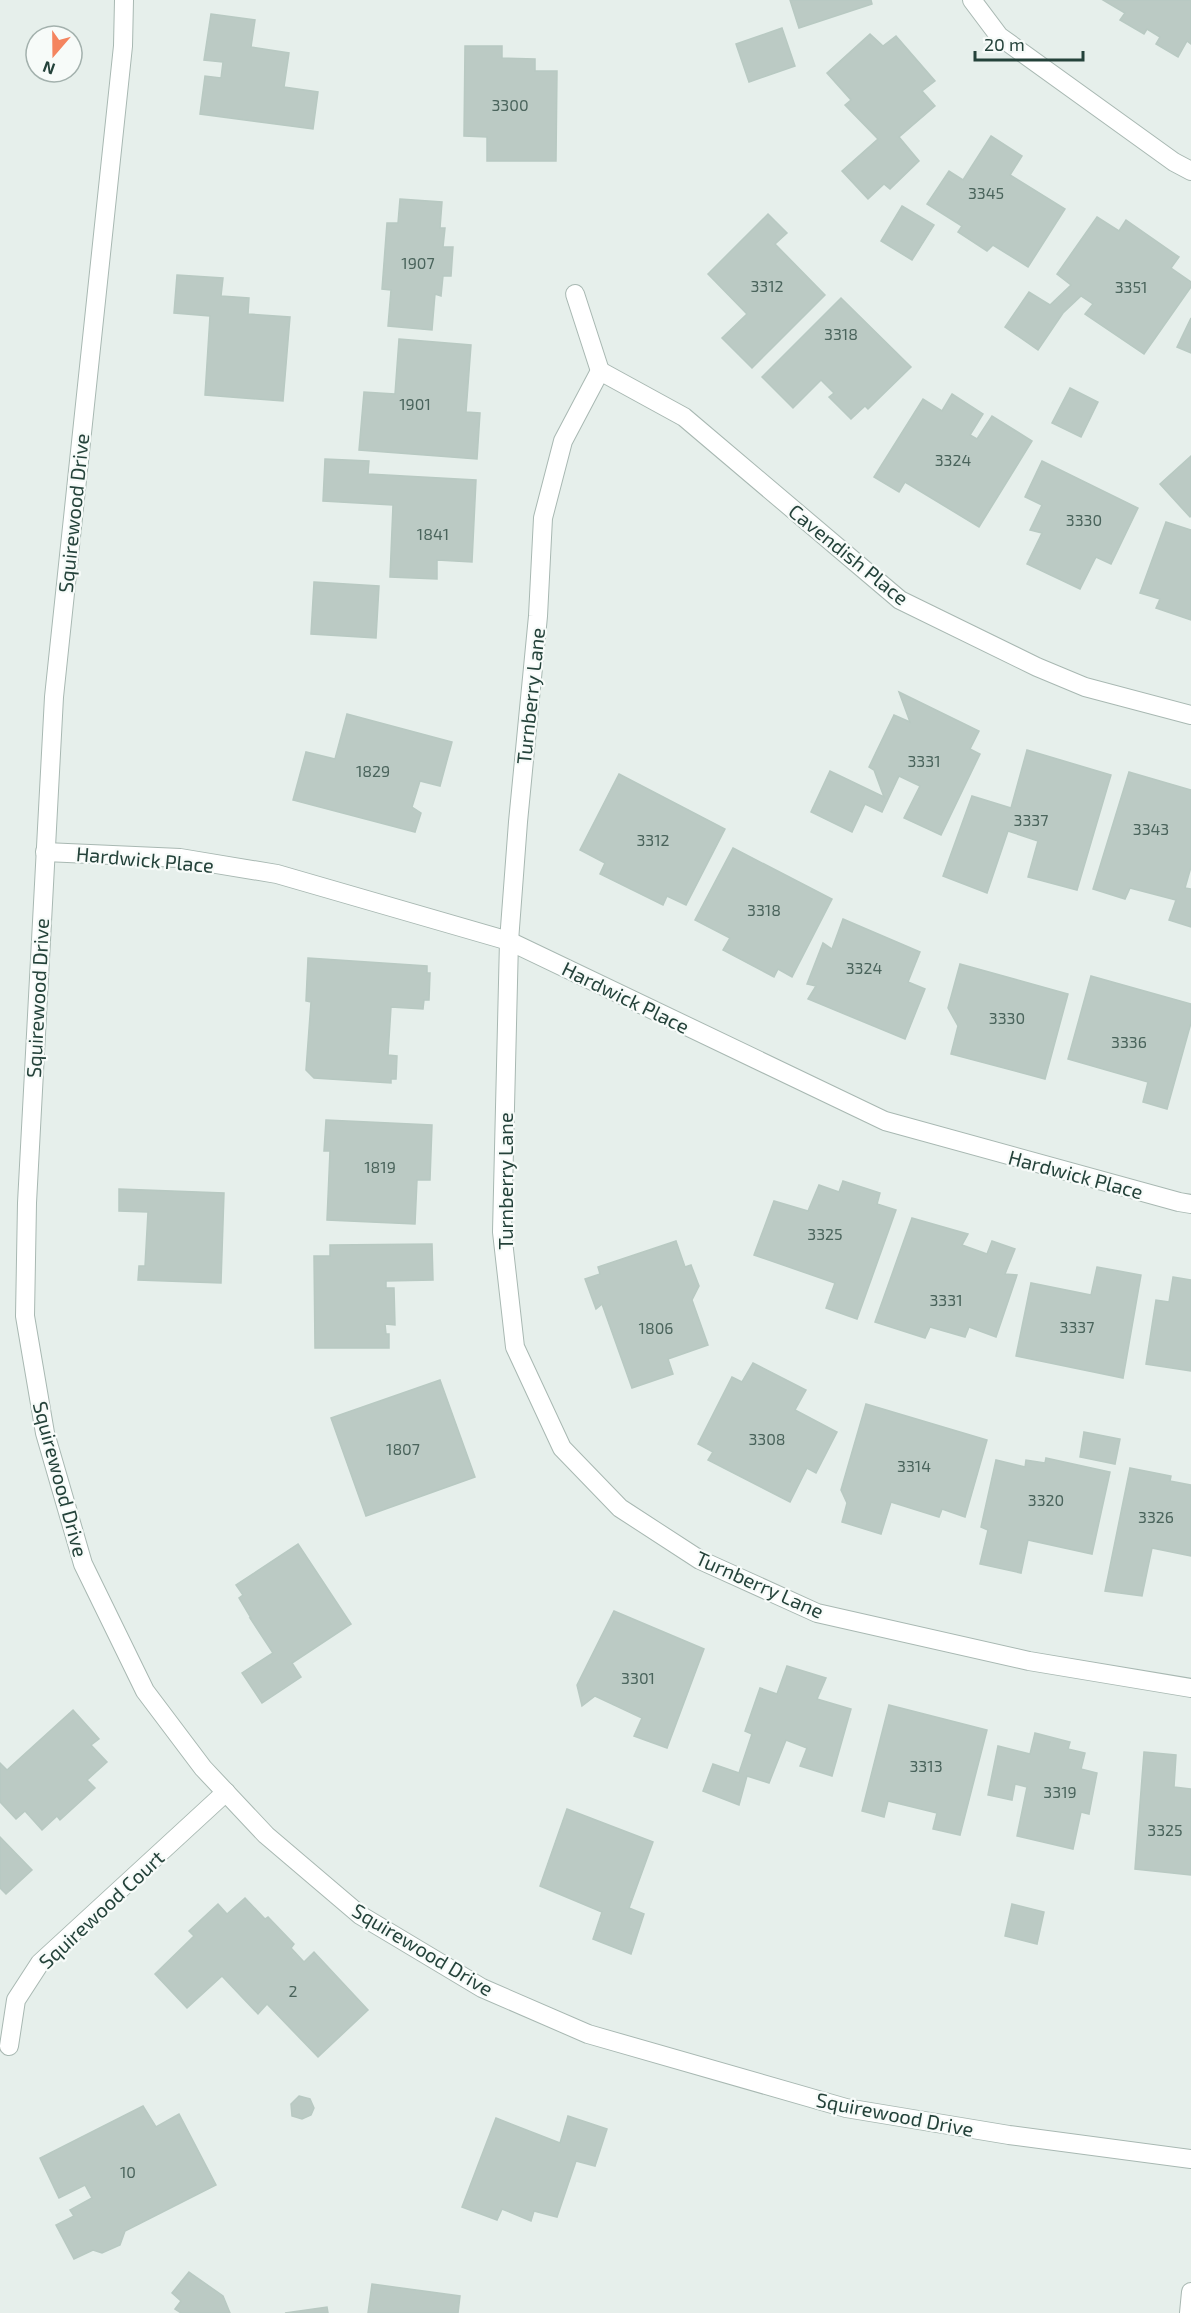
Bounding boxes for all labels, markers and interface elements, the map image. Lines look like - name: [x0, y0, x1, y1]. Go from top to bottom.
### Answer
- north arrow: [24, 24, 84, 84]
- scale bar: [975, 24, 1083, 62]
- text: 20 m: [984, 33, 1025, 55]
- text: N: [40, 58, 57, 79]
- house number: 3300: [491, 95, 529, 114]
- house number: 3345: [968, 183, 1004, 202]
- house number: 1907: [401, 253, 435, 272]
- house number: 3312: [750, 276, 784, 295]
- house number: 3351: [1115, 277, 1147, 296]
- house number: 3318: [824, 324, 858, 343]
- house number: 1901: [399, 394, 431, 413]
- street label: Squirewood Drive: [53, 432, 93, 594]
- house number: 3324: [935, 450, 971, 469]
- street label: Cavendish Place: [784, 498, 914, 610]
- house number: 3330: [1066, 510, 1102, 529]
- house number: 1841: [417, 524, 449, 543]
- street label: Turnberry Lane: [511, 626, 549, 766]
- house number: 3331: [907, 751, 941, 770]
- house number: 1829: [356, 761, 390, 780]
- house number: 3337: [1014, 810, 1048, 829]
- house number: 3343: [1133, 819, 1169, 838]
- house number: 3312: [636, 830, 670, 849]
- street label: Hardwick Place: [75, 841, 215, 877]
- house number: 3318: [747, 900, 781, 919]
- street label: Squirewood Drive: [21, 917, 53, 1079]
- street label: Hardwick Place: [559, 956, 693, 1038]
- house number: 3324: [846, 958, 882, 977]
- house number: 3330: [989, 1008, 1025, 1027]
- house number: 3336: [1111, 1032, 1147, 1051]
- street label: Turnberry Lane: [493, 1112, 517, 1250]
- street label: Hardwick Place: [1006, 1145, 1146, 1203]
- house number: 1819: [364, 1157, 396, 1176]
- house number: 3325: [807, 1224, 843, 1243]
- house number: 3331: [929, 1290, 963, 1309]
- house number: 3337: [1060, 1317, 1094, 1336]
- house number: 1806: [639, 1318, 673, 1337]
- street label: Squirewood Drive: [29, 1399, 93, 1559]
- house number: 3308: [748, 1429, 786, 1448]
- house number: 1807: [386, 1439, 420, 1458]
- house number: 3314: [897, 1456, 931, 1475]
- house number: 3320: [1028, 1490, 1064, 1509]
- house number: 3326: [1138, 1507, 1174, 1526]
- street label: Turnberry Lane: [692, 1545, 828, 1623]
- house number: 3301: [621, 1668, 655, 1687]
- house number: 3313: [909, 1756, 943, 1775]
- house number: 3319: [1043, 1782, 1077, 1801]
- house number: 3325: [1147, 1820, 1183, 1839]
- street label: Squirewood Court: [33, 1845, 169, 1973]
- street label: Squirewood Drive: [348, 1898, 498, 2000]
- house number: 2: [289, 1981, 298, 2000]
- street label: Squirewood Drive: [814, 2087, 976, 2141]
- house number: 10: [120, 2162, 136, 2181]

